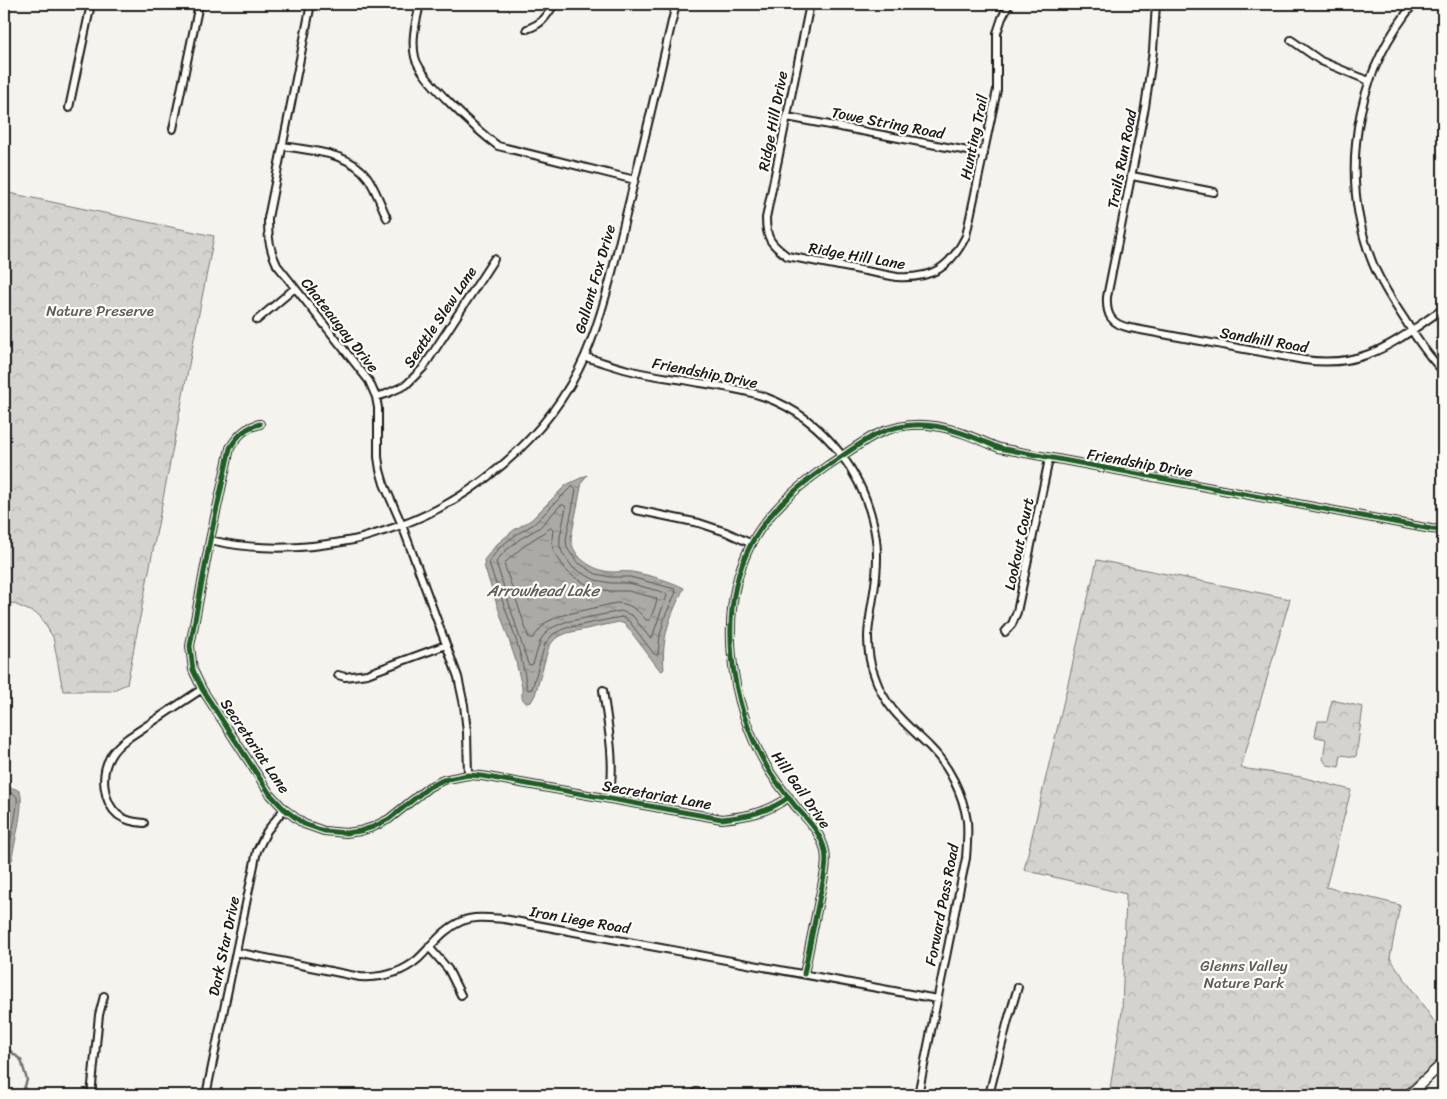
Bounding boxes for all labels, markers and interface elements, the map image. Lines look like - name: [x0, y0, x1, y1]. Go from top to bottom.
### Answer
- street label: Ridge Hill Drive: [751, 68, 795, 173]
- street label: Hunting Trail: [952, 91, 996, 182]
- street label: Towe String Road: [829, 99, 948, 147]
- street label: Trails Run Road: [1100, 106, 1145, 211]
- street label: Gallant Fox Drive: [567, 221, 623, 337]
- street label: Ridge Hill Lane: [807, 235, 908, 277]
- street label: Seattle Slew Lane: [396, 261, 484, 373]
- street label: Chateaugay Drive: [294, 272, 386, 379]
- park label: Nature Preserve: [46, 298, 154, 324]
- street label: Sandhill Road: [1218, 319, 1311, 361]
- street label: Friendship Drive: [650, 350, 760, 396]
- street label: Friendship Drive: [1085, 441, 1195, 485]
- street label: Lookout Court: [997, 495, 1042, 593]
- water label: Arrowhead Lake: [486, 576, 601, 605]
- street label: Secretariat Lane: [213, 693, 297, 799]
- street label: Hill Gail Drive: [764, 746, 838, 835]
- street label: Secretariat Lane: [600, 773, 714, 817]
- street label: Forward Pass Road: [917, 841, 967, 968]
- street label: Dark Star Drive: [201, 893, 247, 998]
- street label: Iron Liege Road: [527, 898, 633, 942]
- park label: Glenns Valley Nature Park: [1200, 953, 1288, 996]

